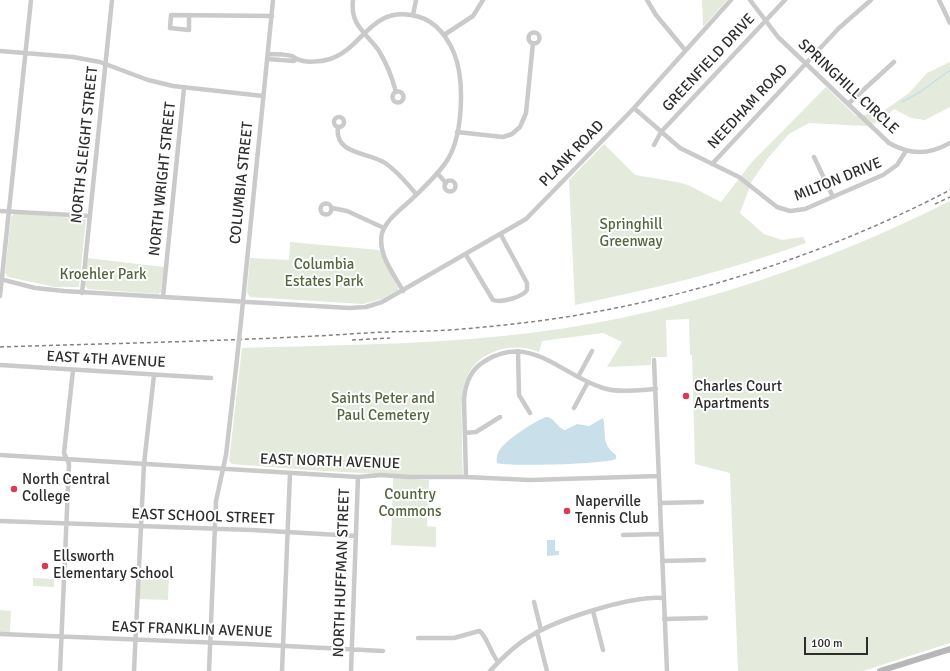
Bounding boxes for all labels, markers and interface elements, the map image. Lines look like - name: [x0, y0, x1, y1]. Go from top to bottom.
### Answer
- street label: GREENFIELD DRIVE: [659, 10, 759, 116]
- street label: SPRINGHILL CIRCLE: [794, 36, 902, 138]
- street label: NEEDHAM ROAD: [704, 61, 792, 153]
- street label: NORTH SLEIGHT STREET: [68, 66, 102, 224]
- street label: NORTH WRIGHT STREET: [146, 101, 180, 257]
- street label: PLANK ROAD: [536, 117, 608, 191]
- street label: COLUMBIA STREET: [227, 121, 257, 245]
- street label: MILTON DRIVE: [791, 154, 885, 206]
- park label: Springhill Greenway: [599, 216, 663, 251]
- park label: Columbia Estates Park: [284, 256, 364, 291]
- park label: Kroehler Park: [59, 266, 147, 284]
- street label: EAST 4TH AVENUE: [46, 348, 166, 372]
- place label: Charles Court Apartments: [694, 378, 782, 413]
- park label: Saints Peter and Paul Cemetery: [331, 390, 435, 425]
- marker: Charles Court Apartments: [681, 391, 691, 401]
- street label: EAST NORTH AVENUE: [260, 451, 400, 473]
- place label: North Central College: [22, 471, 110, 506]
- marker: North Central College: [9, 484, 19, 494]
- park label: Country Commons: [378, 486, 442, 521]
- street label: NORTH HUFFMAN STREET: [330, 488, 354, 658]
- place label: Naperville Tennis Club: [575, 493, 648, 528]
- street label: EAST SCHOOL STREET: [131, 506, 275, 528]
- marker: Naperville Tennis Club: [562, 506, 572, 516]
- place label: Ellsworth Elementary School: [53, 548, 174, 583]
- marker: Ellsworth Elementary School: [40, 561, 50, 571]
- street label: EAST FRANKLIN AVENUE: [111, 618, 273, 642]
- scale bar: [806, 629, 870, 655]
- text: 100 m: [811, 636, 843, 651]

